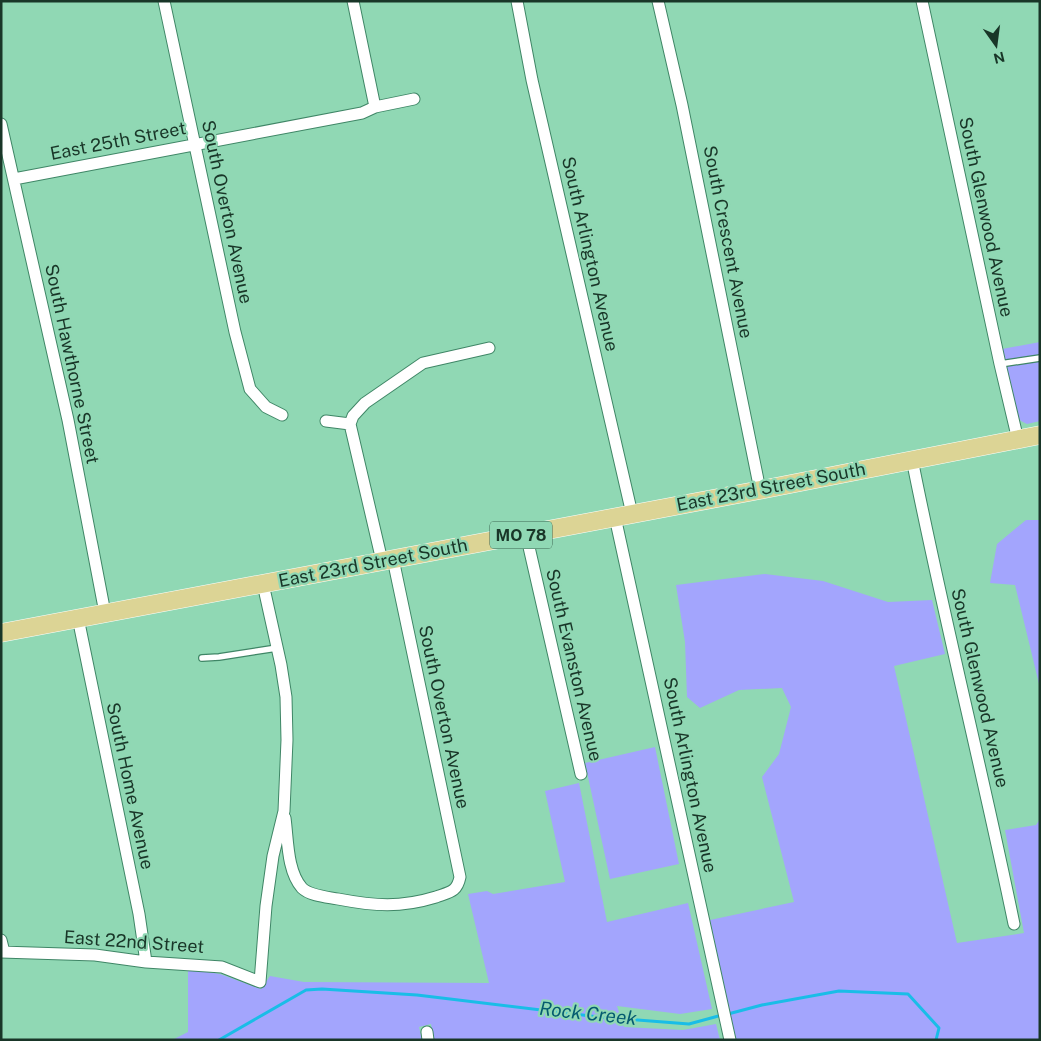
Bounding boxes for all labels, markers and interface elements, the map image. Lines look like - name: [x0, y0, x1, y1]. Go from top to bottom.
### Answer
- north arrow: [971, 20, 1021, 70]
- text: N: [992, 49, 1006, 67]
- street label: South Glenwood Avenue: [955, 115, 1018, 319]
- street label: East 25th Street: [48, 117, 188, 164]
- street label: South Overton Avenue: [198, 118, 257, 306]
- street label: South Crescent Avenue: [699, 144, 758, 340]
- street label: South Arlington Avenue: [558, 154, 623, 353]
- street label: South Hawthorne Street: [41, 262, 104, 466]
- street label: East 23rd Street South: [675, 458, 867, 515]
- road number: MO 78: [490, 522, 552, 548]
- street label: East 23rd Street South: [277, 534, 469, 591]
- street label: South Evanston Avenue: [542, 567, 607, 763]
- street label: South Glenwood Avenue: [947, 586, 1014, 790]
- street label: South Overton Avenue: [415, 623, 474, 811]
- street label: South Arlington Avenue: [659, 675, 721, 875]
- street label: South Home Avenue: [103, 701, 158, 871]
- street label: East 22nd Street: [63, 926, 205, 957]
- water label: Rock Creek: [538, 997, 638, 1029]

